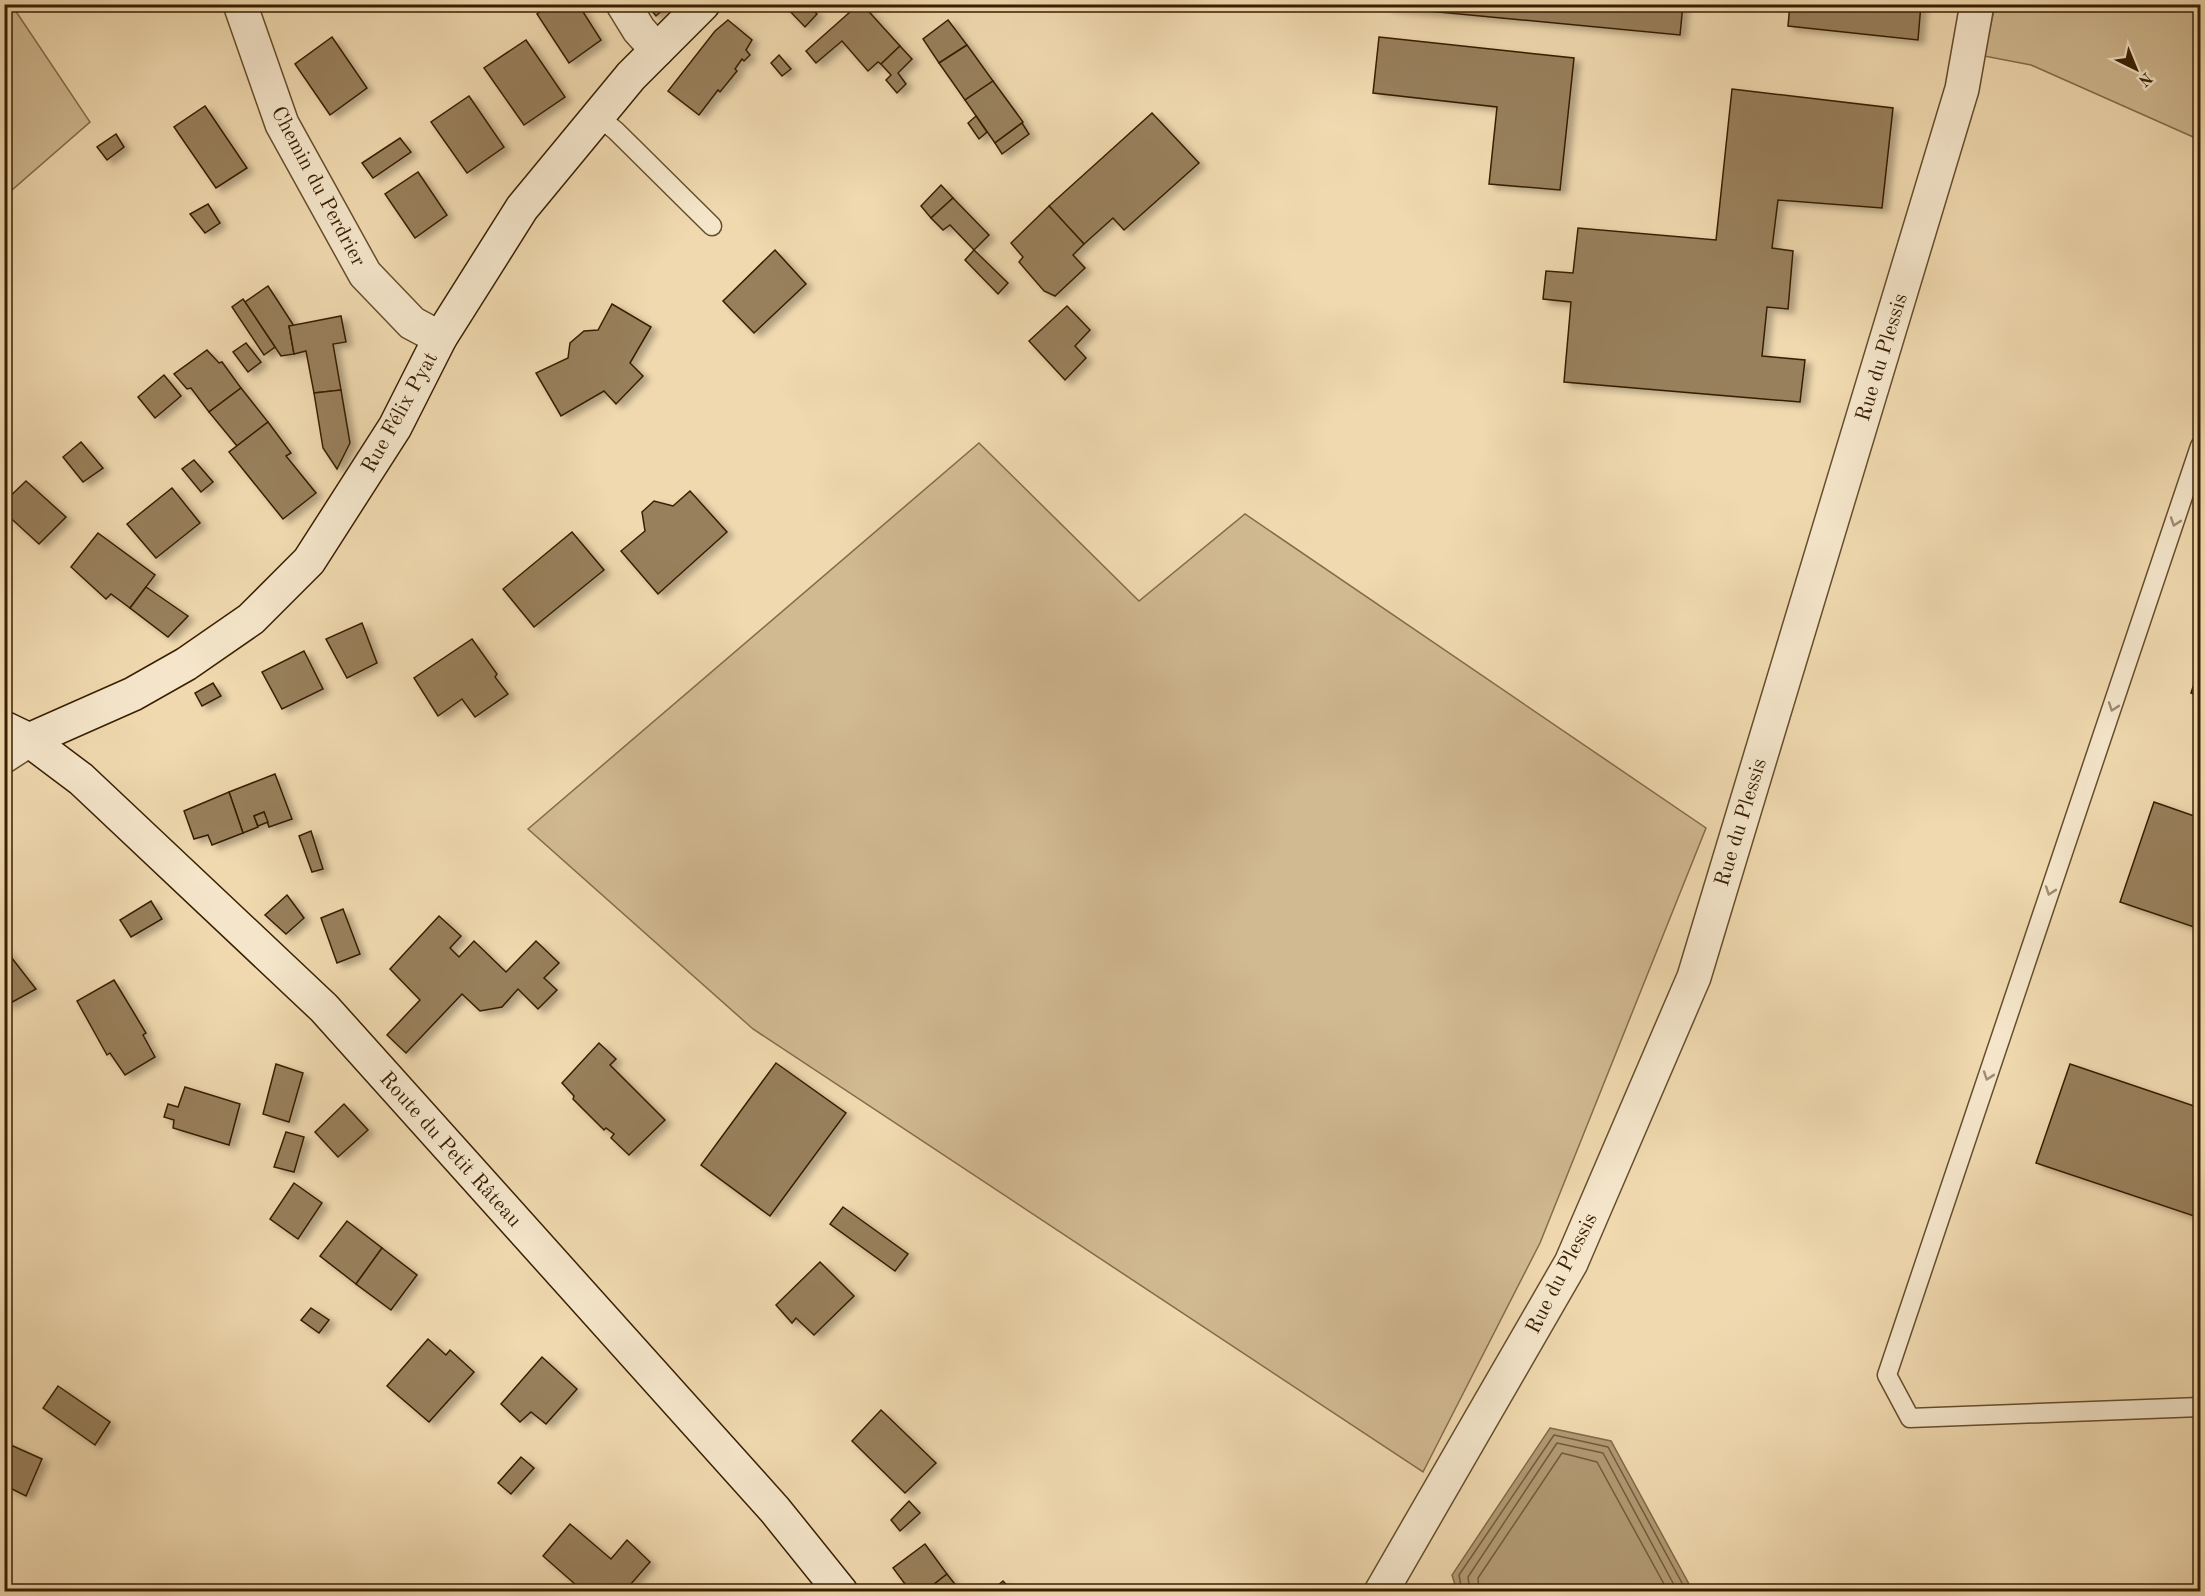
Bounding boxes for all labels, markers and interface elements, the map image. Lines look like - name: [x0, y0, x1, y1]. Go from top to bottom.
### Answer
- north arrow: [2106, 39, 2166, 99]
- text: N: [2134, 68, 2155, 89]
- street label: Chemin du Perdrier: [267, 103, 369, 270]
- street label: Rue du Plessis: [1853, 291, 1912, 424]
- street label: Rue Félix Pyat: [358, 349, 442, 477]
- one-way arrow: [2170, 516, 2182, 527]
- one-way arrow: [2107, 701, 2120, 712]
- street label: Rue du Plessis: [1712, 756, 1771, 889]
- one-way arrow: [2045, 885, 2058, 896]
- street label: Route du Petit Râteau: [375, 1068, 525, 1232]
- one-way arrow: [1982, 1070, 1995, 1081]
- street label: Rue du Plessis: [1523, 1210, 1602, 1337]

